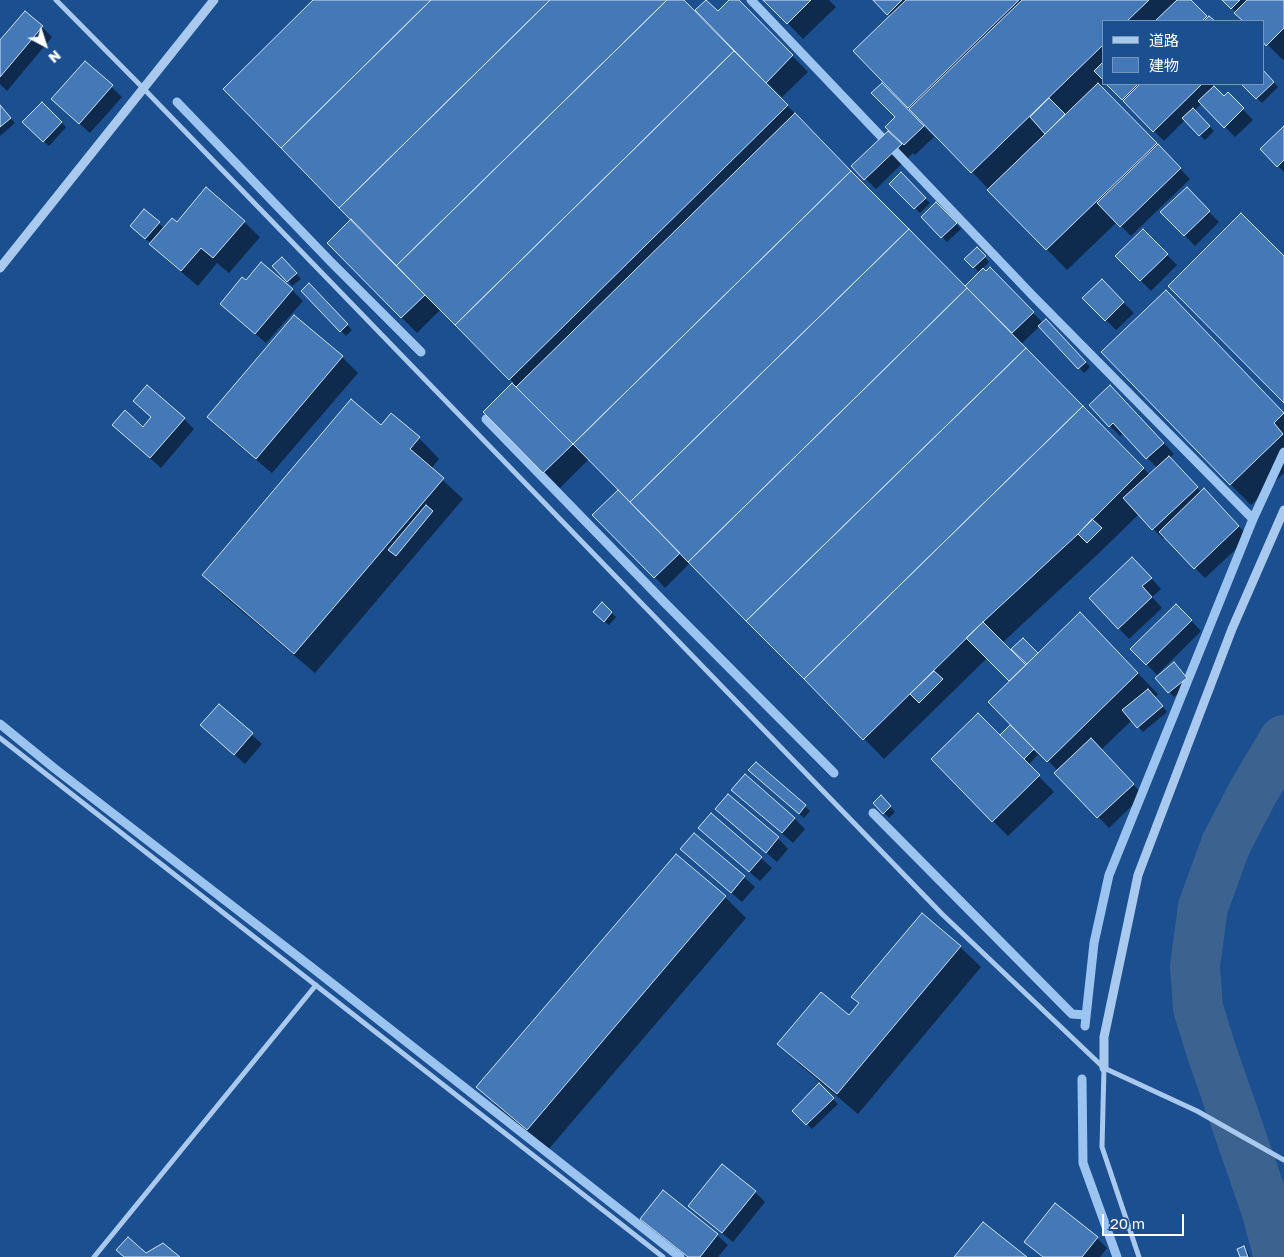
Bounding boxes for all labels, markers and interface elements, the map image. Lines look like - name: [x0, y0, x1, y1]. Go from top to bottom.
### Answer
- north arrow: [20, 20, 70, 70]
- legend: [1102, 20, 1264, 85]
- text: 道路: [1149, 31, 1179, 49]
- text: N: [45, 47, 65, 67]
- text: 建物: [1149, 56, 1179, 74]
- scale bar: [1104, 1204, 1186, 1236]
- text: 20 m: [1110, 1214, 1145, 1232]

